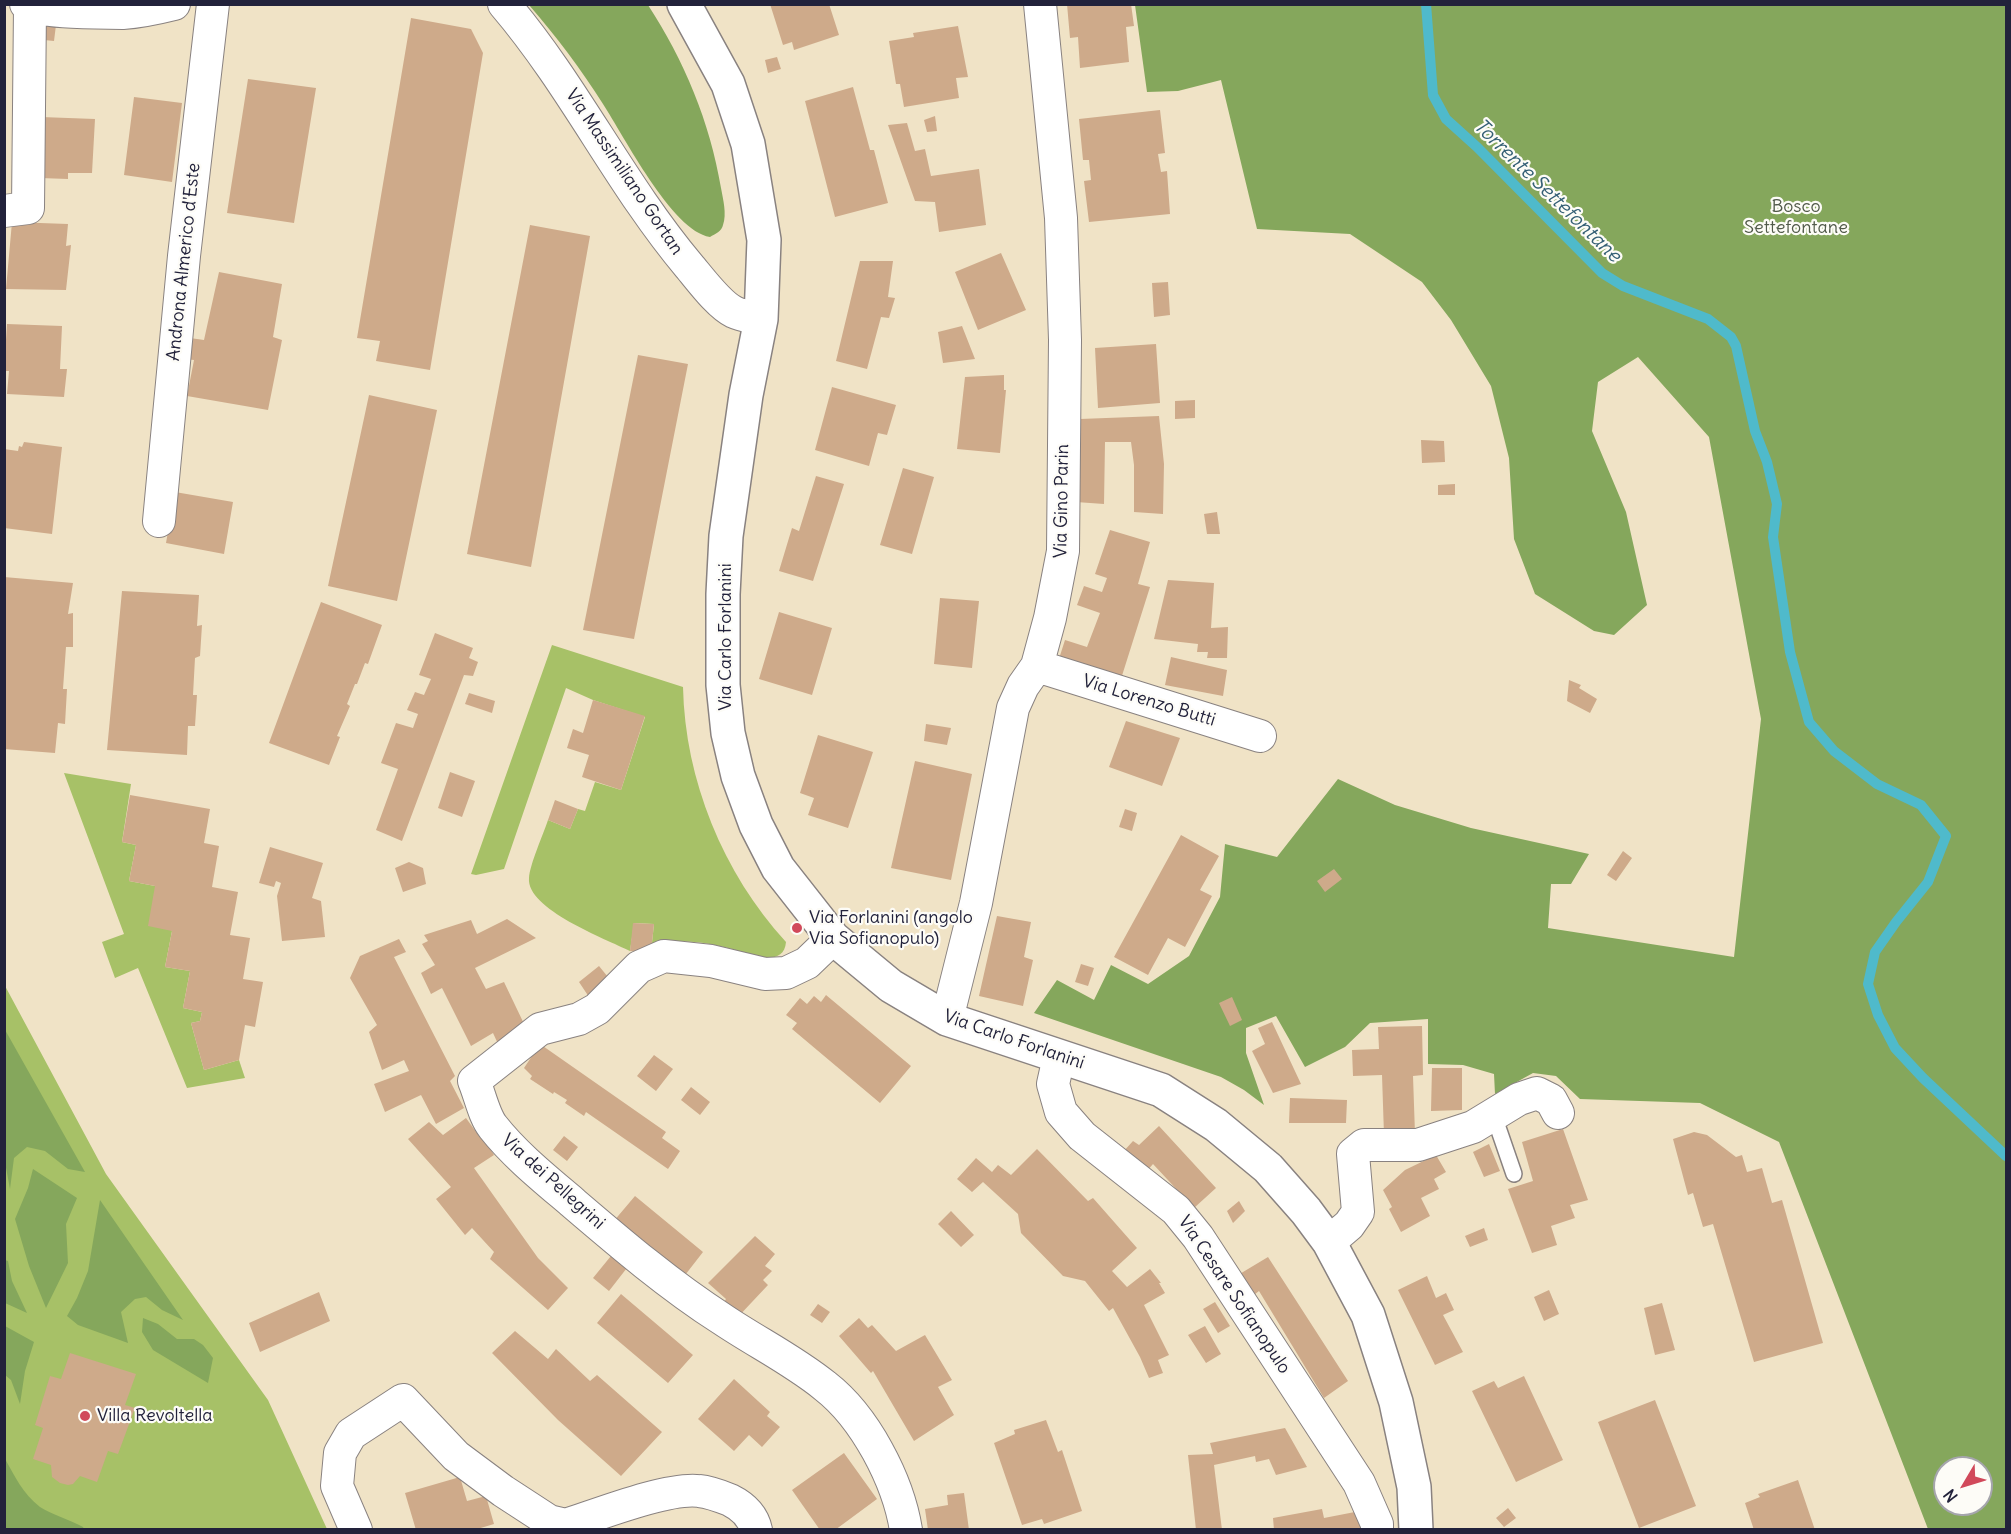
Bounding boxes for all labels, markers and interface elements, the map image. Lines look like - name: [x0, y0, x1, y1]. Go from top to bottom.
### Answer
- street label: Via Massimiliano Gortan: [560, 85, 688, 259]
- water label: Torrente Settefontane: [1468, 114, 1626, 268]
- street label: Androna Almerico d'Este: [163, 162, 205, 362]
- park label: Bosco Settefontane: [1744, 196, 1848, 238]
- street label: Via Gino Parin: [1050, 444, 1074, 558]
- street label: Via Carlo Forlanini: [715, 563, 737, 711]
- street label: Via Lorenzo Butti: [1080, 671, 1218, 731]
- place label: Via Forlanini (angolo Via Sofianopulo): [809, 907, 973, 950]
- marker: Via Forlanini (angolo Via Sofianopulo): [790, 921, 804, 935]
- street label: Via Carlo Forlanini: [941, 1006, 1087, 1074]
- street label: Via dei Pellegrini: [497, 1130, 609, 1234]
- street label: Via Cesare Sofianopulo: [1173, 1212, 1295, 1378]
- place label: Villa Revoltella: [97, 1405, 212, 1427]
- marker: Villa Revoltella: [78, 1409, 92, 1423]
- north arrow: [1933, 1456, 1993, 1516]
- text: N: [1939, 1485, 1962, 1506]

